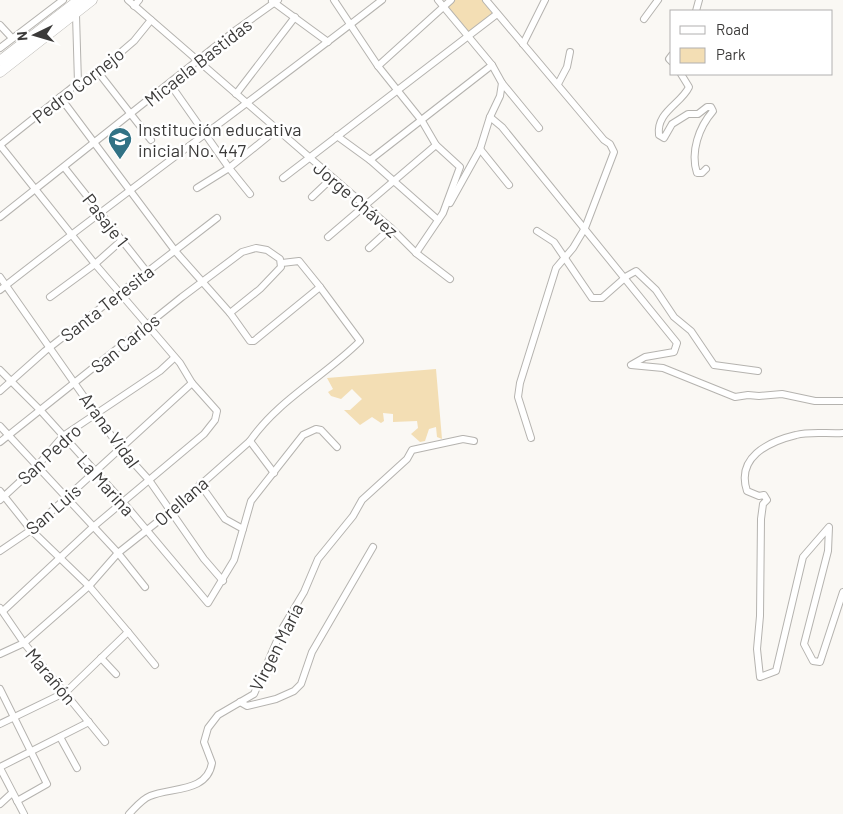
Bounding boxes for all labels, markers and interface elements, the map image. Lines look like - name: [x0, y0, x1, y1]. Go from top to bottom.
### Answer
- north arrow: [10, 10, 60, 60]
- legend: [670, 10, 833, 75]
- street label: Micaela Bastidas: [140, 13, 256, 111]
- text: Road: [716, 20, 749, 38]
- text: N: [13, 31, 30, 42]
- street label: Pedro Cornejo: [28, 42, 128, 128]
- text: Park: [716, 45, 746, 63]
- place label: Institución educativa inicial No. 447: [138, 118, 302, 161]
- school or university icon: Institución educativa inicial No. 447: [107, 126, 133, 160]
- street label: Jorge Chávez: [309, 156, 403, 242]
- street label: Pasaje 1: [78, 189, 134, 251]
- street label: Santa Teresita: [56, 260, 158, 346]
- street label: San Carlos: [86, 309, 164, 377]
- street label: Arana Vidal: [75, 388, 145, 472]
- street label: San Pedro: [13, 419, 85, 489]
- street label: La Marina: [73, 450, 139, 520]
- street label: Orellana: [150, 472, 212, 530]
- street label: San Luis: [21, 479, 85, 539]
- street label: Virgen María: [244, 599, 308, 695]
- street label: Marañón: [21, 643, 81, 709]

